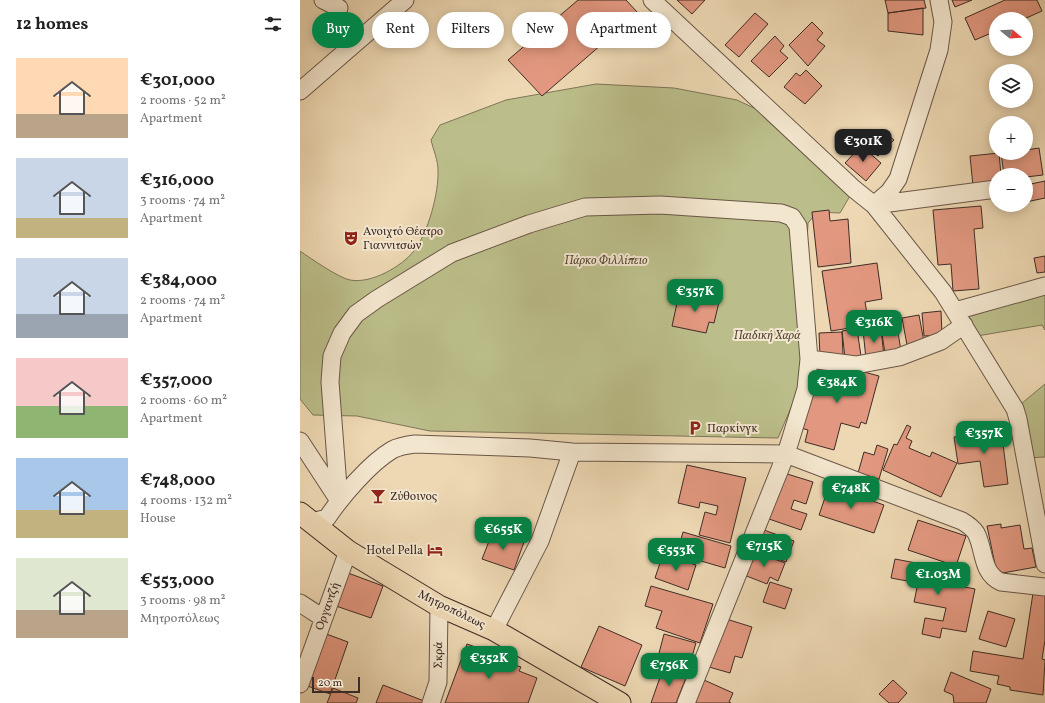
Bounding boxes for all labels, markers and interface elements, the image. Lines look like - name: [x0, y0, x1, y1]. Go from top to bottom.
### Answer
- chip: Buy: [312, 12, 364, 48]
- chip: Rent: [372, 12, 429, 48]
- chip: Filters: [437, 12, 504, 48]
- chip: New: [512, 12, 568, 48]
- chip: Apartment: [576, 12, 671, 48]
- north arrow: [989, 12, 1033, 56]
- map controls: [989, 12, 1033, 212]
- text: 12 homes: [16, 13, 88, 36]
- icon: filters: [262, 13, 284, 35]
- button: layers: [989, 64, 1033, 108]
- text: €301,000: [140, 69, 215, 92]
- icon: home: [48, 74, 96, 122]
- text: 2 rooms · 52 m²: [140, 92, 226, 110]
- text: Apartment: [140, 110, 203, 128]
- button: +: [989, 116, 1033, 160]
- pin: €301K: [835, 129, 891, 163]
- text: €301K: [844, 133, 882, 151]
- button: −: [989, 168, 1033, 212]
- text: €316,000: [140, 169, 214, 192]
- icon: home: [48, 174, 96, 222]
- text: 3 rooms · 74 m²: [140, 192, 225, 210]
- text: Apartment: [140, 210, 203, 228]
- place label: Ανοιχτό Θέατρο Γιαννιτσών: [363, 224, 443, 254]
- theatre icon: Ανοιχτό Θέατρο Γιαννιτσών: [342, 229, 360, 247]
- park label: Πάρκο Φιλλίπειο: [565, 253, 648, 269]
- text: €384,000: [140, 269, 217, 292]
- icon: home: [48, 274, 96, 322]
- pin: €357K: [667, 279, 723, 313]
- text: €357K: [676, 283, 714, 301]
- text: 2 rooms · 74 m²: [140, 292, 225, 310]
- text: Apartment: [140, 310, 203, 328]
- pin: €316K: [846, 310, 902, 344]
- text: €316K: [855, 314, 893, 332]
- park label: Παιδική Χαρά: [734, 328, 801, 344]
- text: €357,000: [140, 369, 212, 392]
- pin: €384K: [809, 370, 865, 404]
- icon: home: [48, 374, 96, 422]
- text: €384K: [817, 374, 857, 392]
- text: 2 rooms · 60 m²: [140, 392, 227, 410]
- text: Apartment: [140, 410, 203, 428]
- parking icon: Παρκίνγκ: [686, 419, 704, 437]
- place label: Παρκίνγκ: [707, 421, 758, 437]
- pin: €357K: [956, 421, 1012, 455]
- text: €357K: [965, 425, 1003, 443]
- text: €748,000: [140, 469, 215, 492]
- icon: home: [48, 474, 96, 522]
- pin: €748K: [823, 476, 879, 510]
- text: €748K: [831, 480, 871, 498]
- bar icon: Ζύθοινος: [369, 487, 387, 505]
- place label: Ζύθοινος: [390, 489, 437, 505]
- text: 4 rooms · 132 m²: [140, 492, 232, 510]
- text: House: [140, 510, 176, 528]
- pin: €655K: [475, 517, 531, 551]
- text: €655K: [484, 521, 522, 539]
- pin: €715K: [736, 534, 792, 568]
- pin: €553K: [648, 538, 704, 572]
- text: €715K: [746, 538, 782, 556]
- hotel icon: Hotel Pella: [426, 541, 444, 559]
- text: €553K: [657, 542, 695, 560]
- place label: Hotel Pella: [366, 543, 423, 559]
- pin: €1.03M: [905, 562, 971, 596]
- text: €1.03M: [915, 566, 961, 584]
- text: €553,000: [140, 569, 214, 592]
- icon: home: [48, 574, 96, 622]
- street label: Οργαντζή: [312, 580, 344, 633]
- street label: Μητροπόλεως: [415, 587, 488, 633]
- text: 3 rooms · 98 m²: [140, 592, 226, 610]
- text: Μητροπόλεως: [140, 610, 219, 628]
- street label: Σκρά: [431, 641, 447, 669]
- pin: €352K: [461, 646, 517, 680]
- text: €352K: [470, 650, 508, 668]
- pin: €756K: [641, 653, 697, 687]
- text: €756K: [650, 657, 688, 675]
- scale bar: [312, 675, 360, 694]
- text: 20 m: [318, 676, 342, 691]

